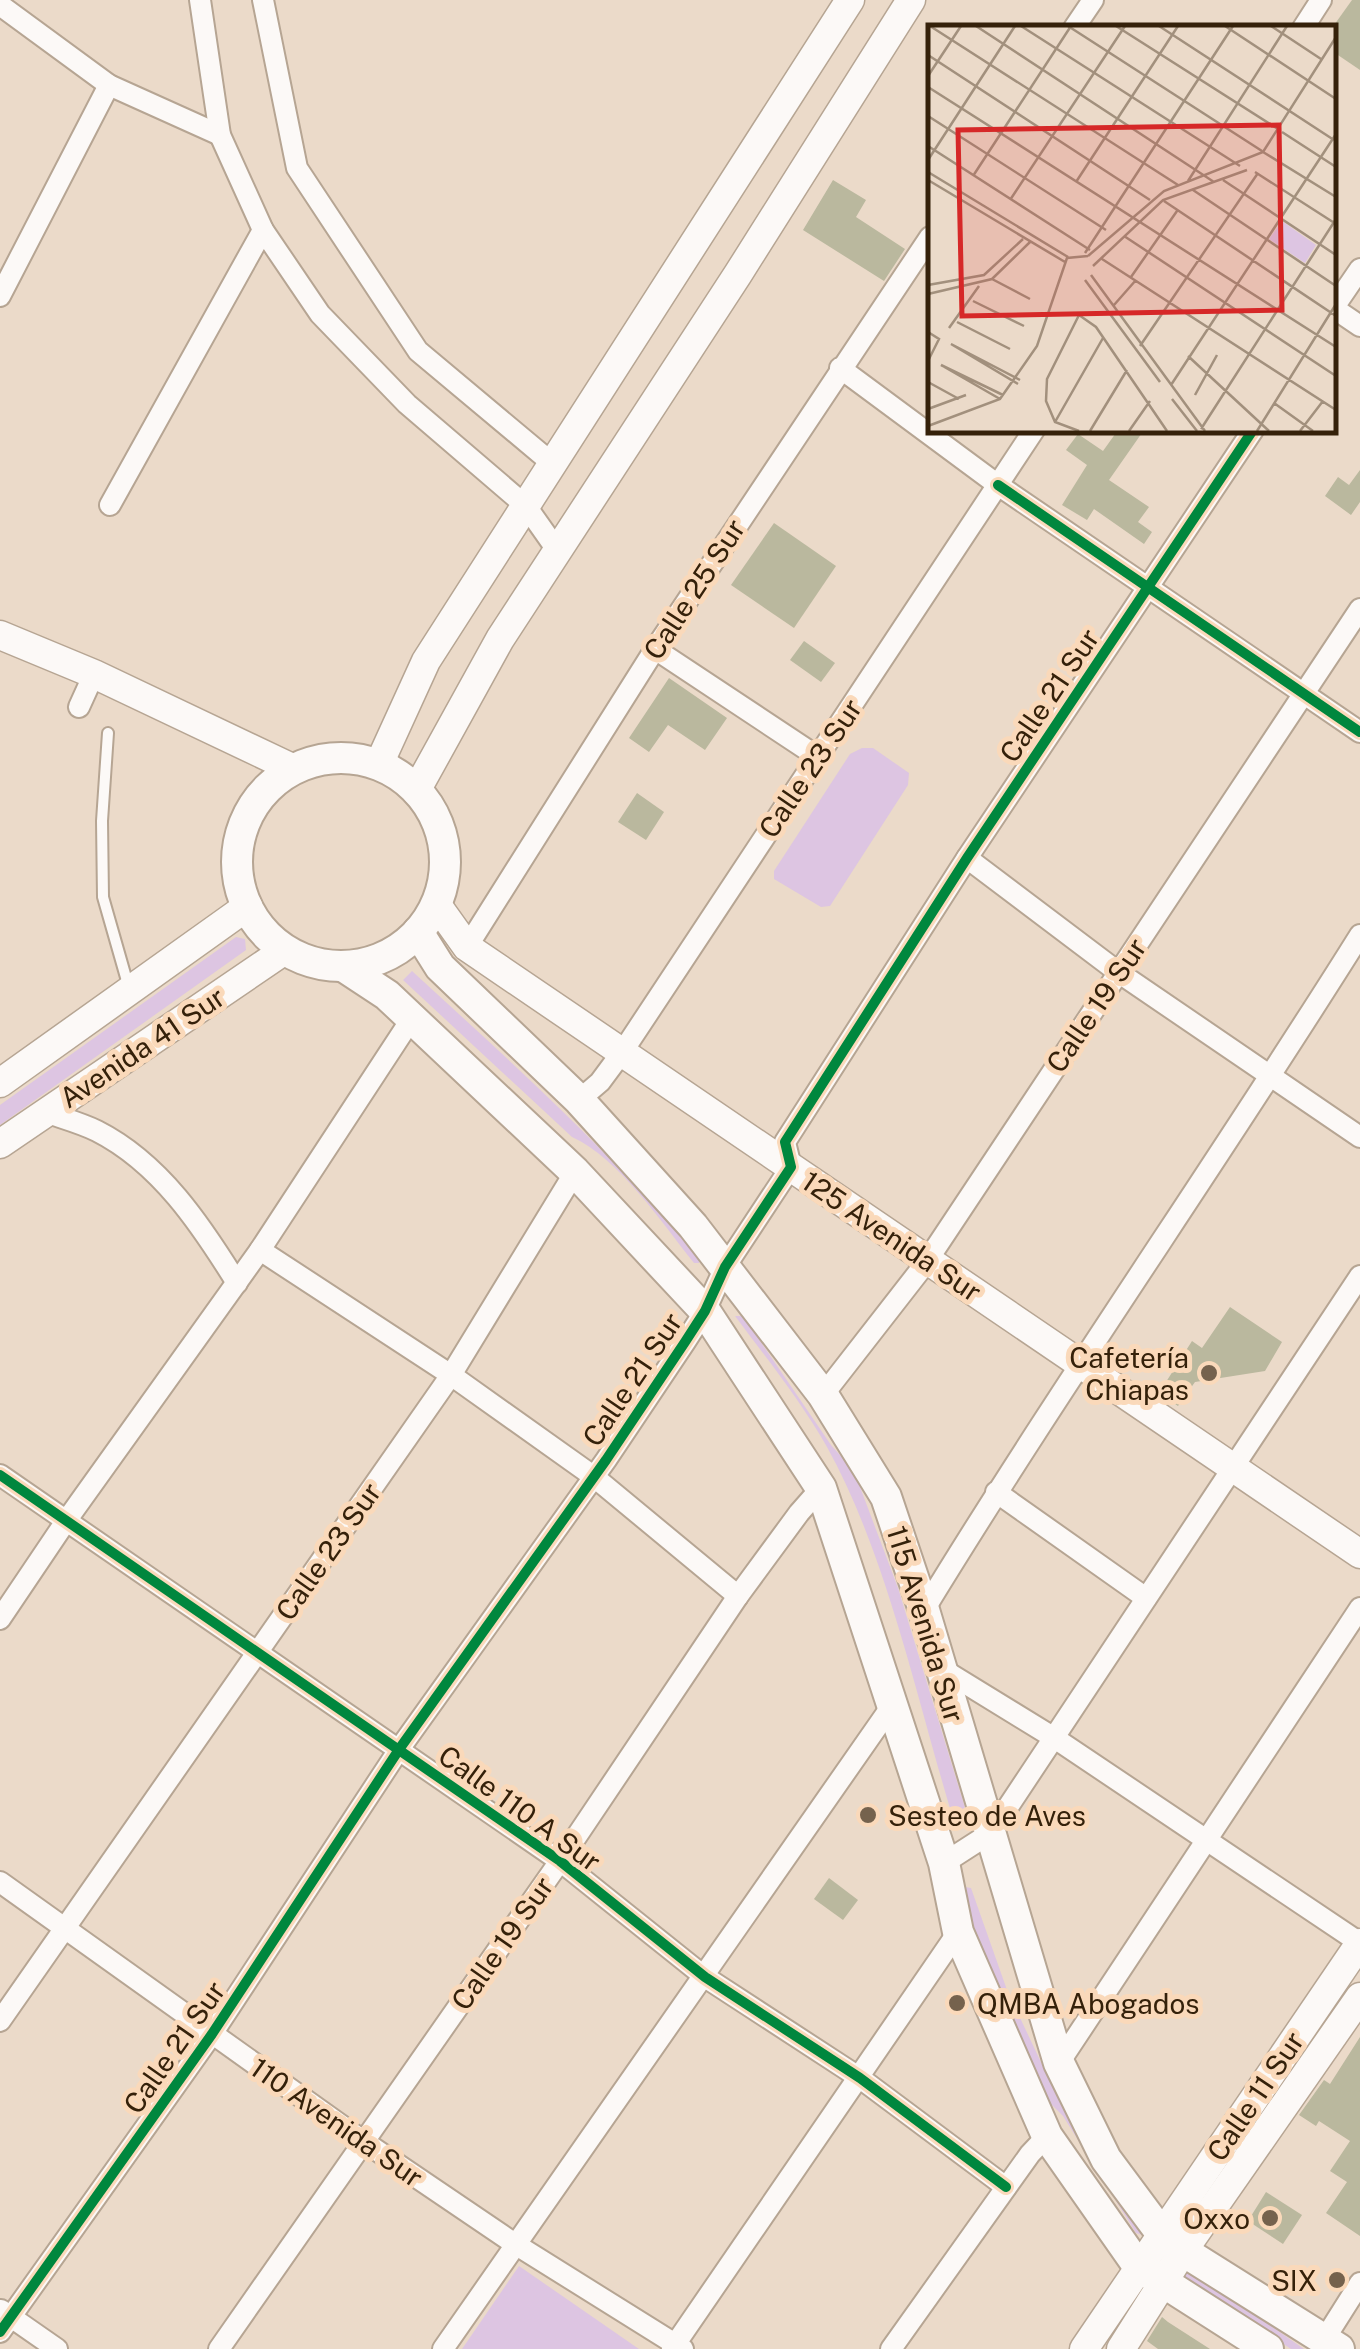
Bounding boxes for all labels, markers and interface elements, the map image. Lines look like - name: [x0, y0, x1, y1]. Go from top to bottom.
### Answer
- inset map: [928, 25, 1335, 432]
- street label: Calle 25 Sur: [636, 513, 752, 665]
- street label: Calle 21 Sur: [992, 622, 1106, 768]
- street label: Calle 23 Sur: [752, 692, 868, 844]
- street label: Calle 19 Sur: [1039, 932, 1153, 1078]
- street label: Avenida 41 Sur: [53, 980, 231, 1114]
- street label: 125 Avenida Sur: [796, 1164, 988, 1308]
- street label: Calle 21 Sur: [575, 1306, 689, 1452]
- place label: Cafetería Chiapas: [1069, 1341, 1189, 1406]
- marker: Cafetería Chiapas: [1198, 1362, 1220, 1384]
- street label: Calle 23 Sur: [269, 1476, 387, 1626]
- street label: 115 Avenida Sur: [880, 1522, 972, 1726]
- street label: Calle 110 A Sur: [432, 1738, 608, 1878]
- place label: Sesteo de Aves: [888, 1799, 1086, 1832]
- marker: Sesteo de Aves: [857, 1804, 879, 1826]
- street label: Calle 19 Sur: [444, 1870, 560, 2016]
- street label: Calle 21 Sur: [116, 1974, 232, 2120]
- place label: QMBA Abogados: [977, 1987, 1199, 2020]
- marker: QMBA Abogados: [946, 1992, 968, 2014]
- street label: Calle 11 Sur: [1200, 2025, 1310, 2167]
- street label: 110 Avenida Sur: [244, 2050, 430, 2194]
- place label: Oxxo: [1183, 2202, 1250, 2235]
- marker: Oxxo: [1259, 2207, 1281, 2229]
- place label: SIX: [1271, 2264, 1317, 2297]
- marker: SIX: [1326, 2269, 1348, 2291]

